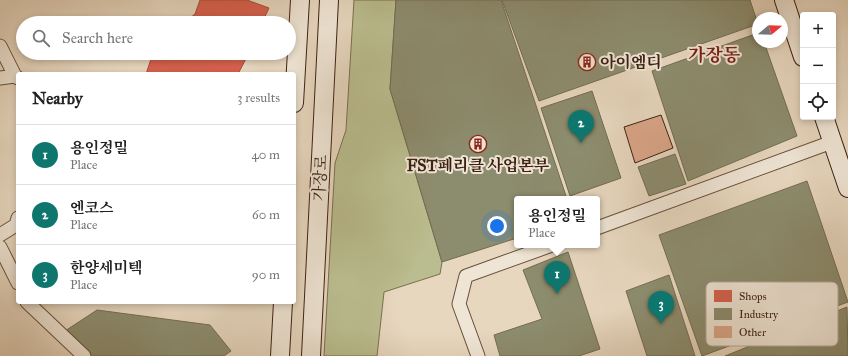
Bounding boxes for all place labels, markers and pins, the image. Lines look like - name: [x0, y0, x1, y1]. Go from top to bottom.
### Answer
- building icon: 아이엠디: [577, 52, 597, 72]
- place label: 아이엠디: [600, 53, 662, 72]
- pin: 2: [568, 110, 594, 143]
- building icon: FST페리클 사업본부: [468, 134, 488, 154]
- place label: FST페리클 사업본부: [407, 156, 550, 175]
- pin: 1: [544, 261, 570, 294]
- pin: 3: [648, 291, 674, 324]

